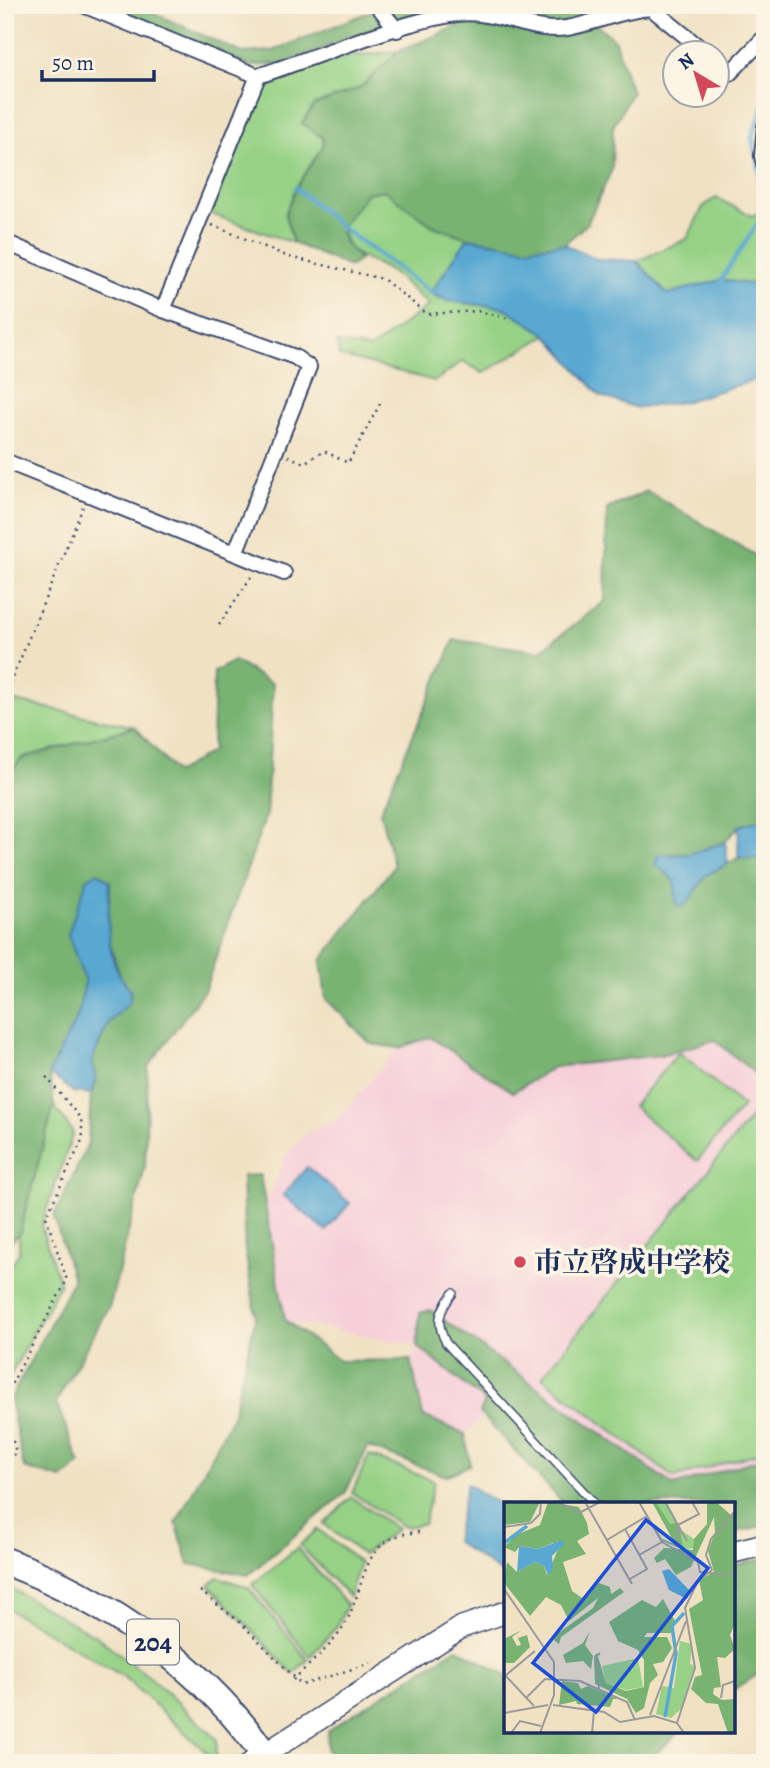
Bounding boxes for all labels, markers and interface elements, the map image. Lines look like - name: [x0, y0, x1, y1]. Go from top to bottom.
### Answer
- scale bar: [42, 38, 154, 82]
- north arrow: [662, 38, 732, 108]
- text: N: [673, 47, 700, 76]
- text: 50 m: [52, 49, 94, 77]
- place label: 市立啓成中学校: [534, 1244, 730, 1282]
- marker: 市立啓成中学校: [512, 1254, 528, 1270]
- inset map: [504, 1502, 735, 1733]
- road number: 204: [127, 1620, 179, 1665]

